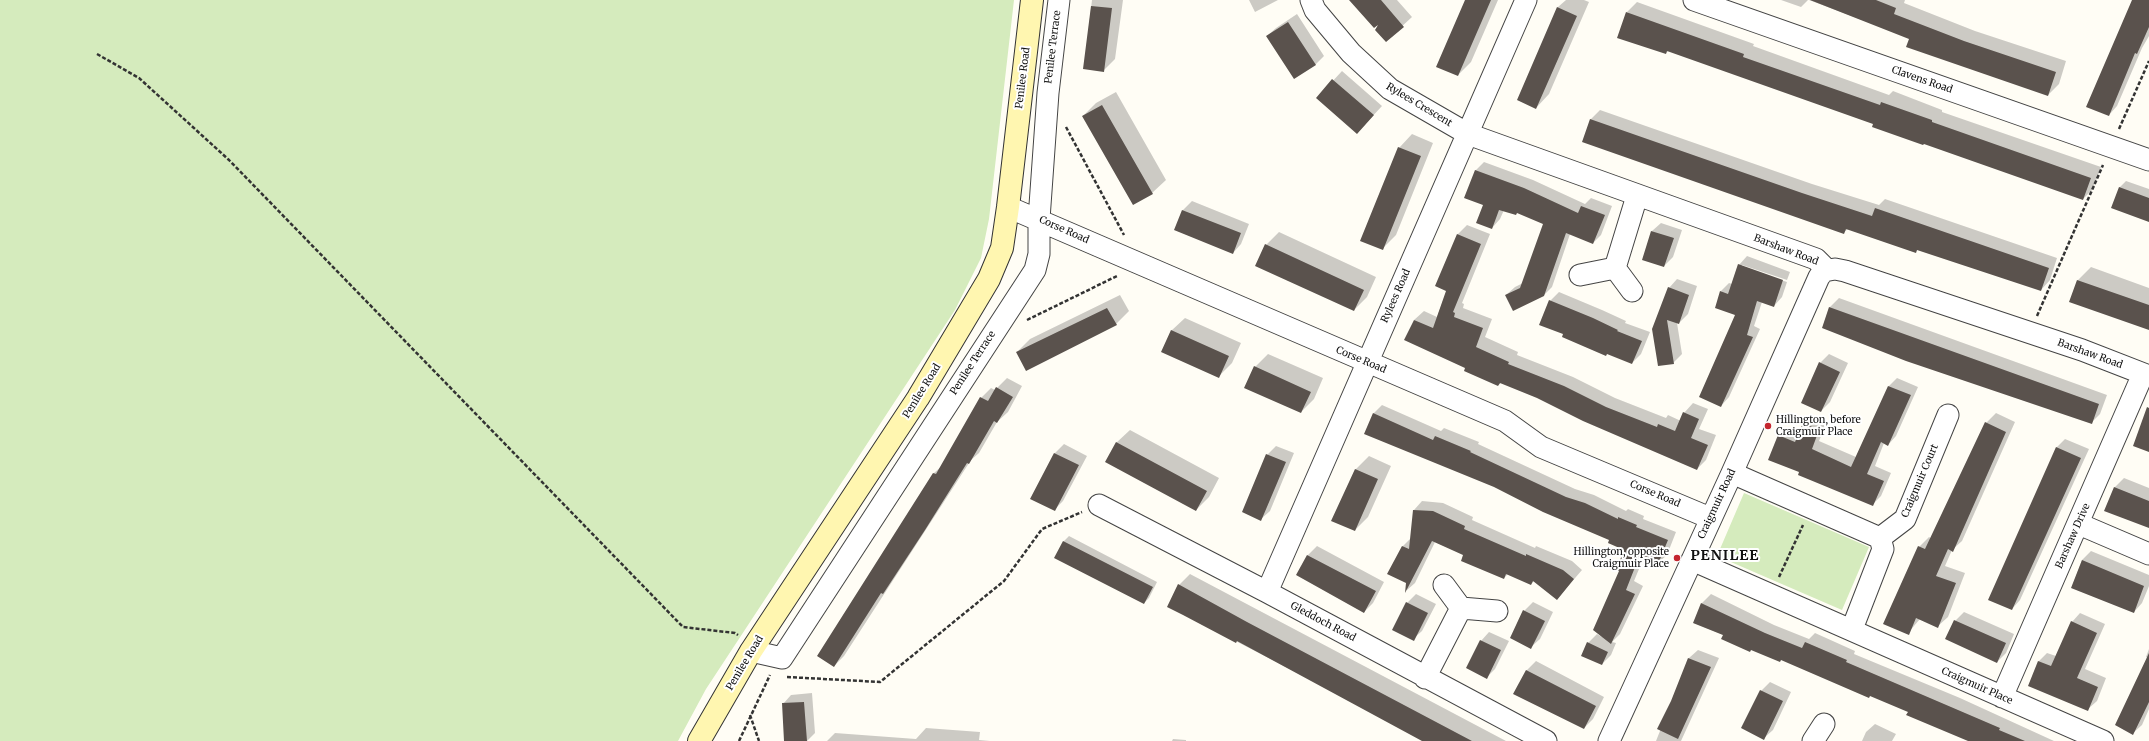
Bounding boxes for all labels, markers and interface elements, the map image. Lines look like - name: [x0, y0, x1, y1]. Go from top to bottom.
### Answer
- street label: Penilee Terrace: [1043, 10, 1063, 84]
- street label: Penilee Road: [1013, 47, 1033, 109]
- street label: Clavens Road: [1890, 64, 1954, 96]
- street label: Rylees Crescent: [1384, 81, 1454, 129]
- street label: Corse Road: [1037, 214, 1091, 246]
- street label: Barshaw Road: [1752, 232, 1820, 268]
- street label: Rylees Road: [1379, 267, 1413, 325]
- street label: Penilee Terrace: [948, 329, 998, 397]
- street label: Barshaw Road: [2056, 337, 2124, 371]
- street label: Corse Road: [1334, 344, 1388, 376]
- street label: Penilee Road: [901, 362, 943, 420]
- place label: Hillington, before Craigmuir Place: [1776, 414, 1861, 438]
- marker: Hillington, before Craigmuir Place: [1763, 421, 1773, 431]
- street label: Craigmuir Court: [1899, 443, 1941, 519]
- street label: Craigmuir Road: [1696, 467, 1738, 541]
- street label: Corse Road: [1628, 478, 1682, 510]
- street label: Barshaw Drive: [2053, 502, 2093, 570]
- place label: Hillington, opposite Craigmuir Place: [1574, 546, 1669, 570]
- district label: PENILEE: [1690, 548, 1760, 564]
- marker: Hillington, opposite Craigmuir Place: [1672, 553, 1682, 563]
- street label: Gleddoch Road: [1288, 600, 1358, 644]
- street label: Penilee Road: [724, 633, 766, 693]
- street label: Craigmuir Place: [1940, 665, 2014, 707]

